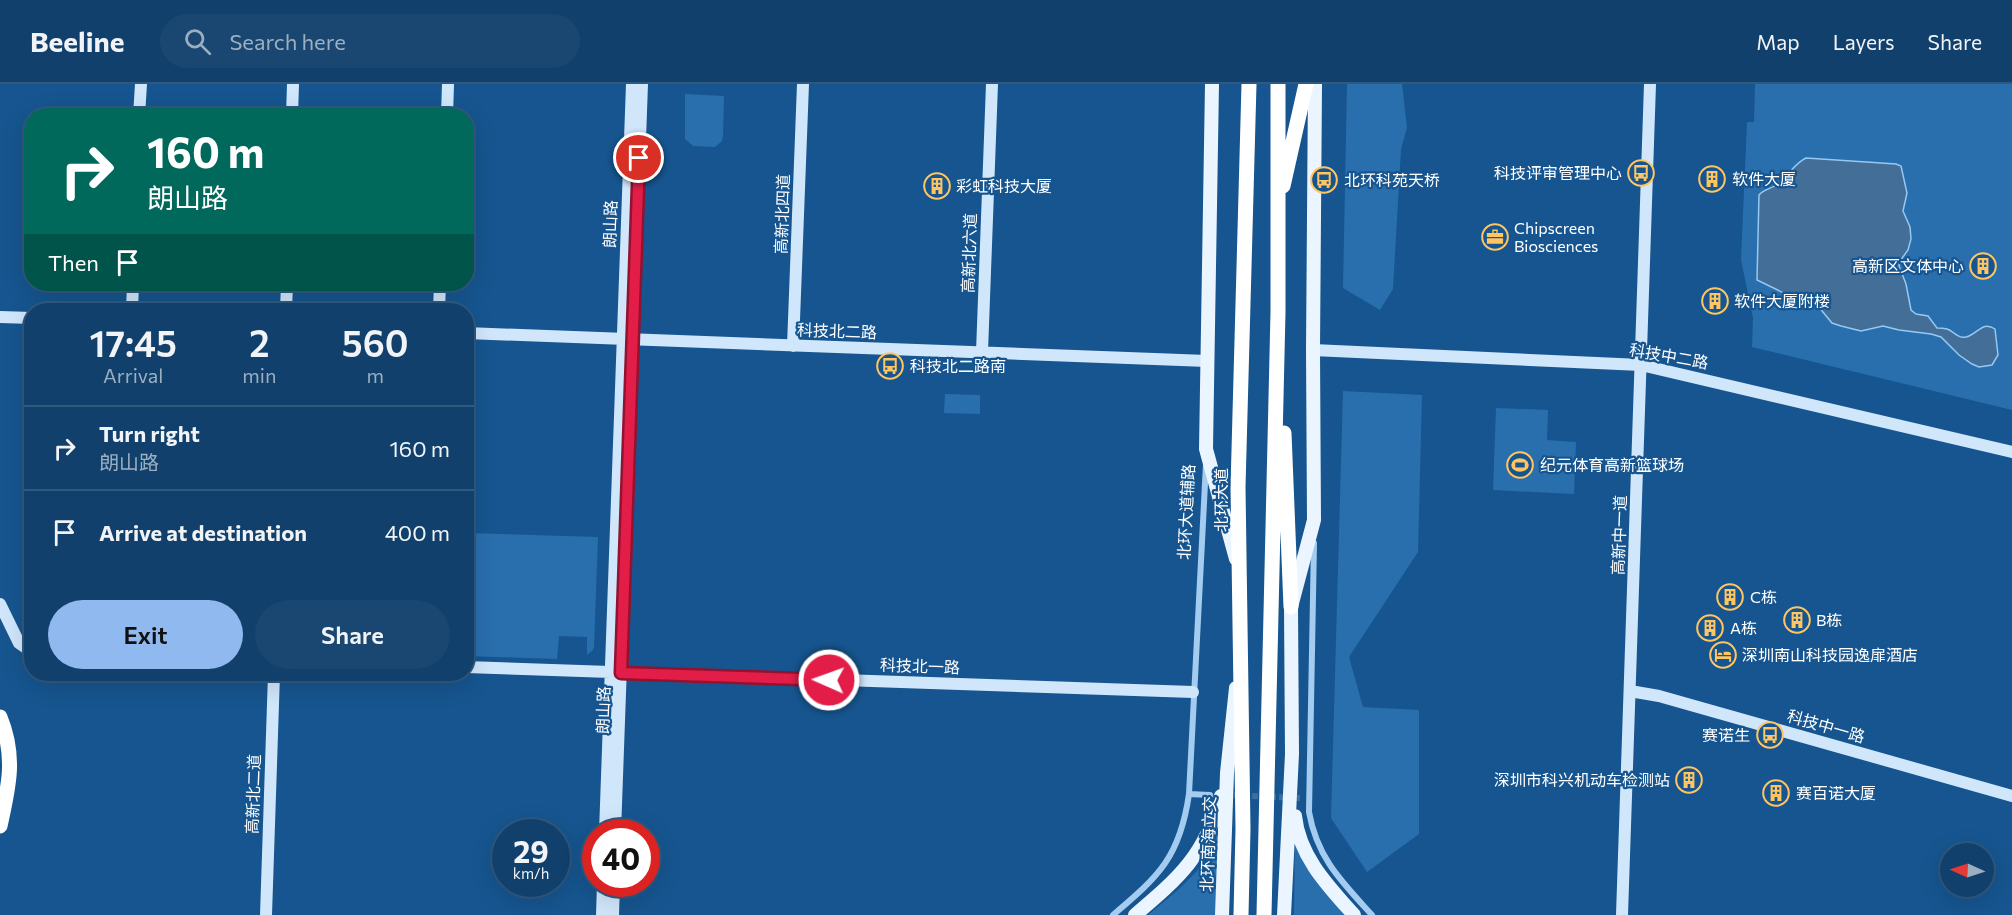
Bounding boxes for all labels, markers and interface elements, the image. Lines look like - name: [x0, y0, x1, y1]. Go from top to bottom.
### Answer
- search box: [160, 14, 580, 68]
- text: Beeline: [30, 24, 124, 58]
- icon: search: [181, 25, 214, 58]
- text: Search here: [229, 28, 346, 55]
- text: Map: [1756, 29, 1800, 54]
- text: Layers: [1833, 29, 1895, 54]
- text: Share: [1928, 29, 1982, 54]
- text: 160 m: [147, 125, 265, 177]
- icon: right: [48, 132, 126, 210]
- pin: [613, 132, 664, 183]
- icon: arrive: [622, 141, 655, 174]
- bus stop icon: 科技评审管理中心: [1626, 158, 1656, 188]
- place label: 科技评审管理中心: [1494, 163, 1622, 182]
- building icon: 软件大厦: [1697, 164, 1727, 194]
- bus stop icon: 北环科苑天桥: [1309, 165, 1339, 195]
- place label: 软件大厦: [1732, 169, 1796, 188]
- place label: 北环科苑天桥: [1344, 170, 1440, 189]
- building icon: 彩虹科技大厦: [922, 171, 952, 201]
- street label: 高新北四道: [771, 174, 792, 254]
- place label: 彩虹科技大厦: [956, 176, 1052, 195]
- text: 朗山路: [147, 181, 228, 214]
- street label: 朗山路: [599, 200, 620, 248]
- street label: 高新北六道: [958, 213, 979, 293]
- place label: Chipscreen Biosciences: [1514, 218, 1598, 255]
- office icon: Chipscreen Biosciences: [1480, 222, 1510, 252]
- icon: arrive: [111, 246, 144, 279]
- text: Then: [48, 249, 99, 276]
- building icon: 高新区文体中心: [1968, 251, 1998, 281]
- place label: 高新区文体中心: [1852, 256, 1964, 275]
- building icon: 软件大厦附楼: [1700, 286, 1730, 316]
- place label: 软件大厦附楼: [1734, 291, 1830, 310]
- text: 17:45: [89, 320, 177, 364]
- text: 2: [249, 320, 270, 364]
- text: 560: [342, 320, 409, 364]
- street label: 科技北二路: [797, 320, 877, 341]
- street label: 科技中二路: [1628, 339, 1710, 372]
- bus stop icon: 科技北二路南: [875, 351, 905, 381]
- place label: 科技北二路南: [910, 356, 1006, 375]
- text: Arrival: [103, 363, 163, 387]
- text: min: [242, 363, 276, 387]
- text: m: [366, 363, 384, 387]
- text: Turn right: [99, 420, 200, 447]
- icon: right: [48, 432, 81, 465]
- text: 160 m: [389, 435, 450, 462]
- text: 朗山路: [99, 450, 159, 474]
- sports icon: 纪元体育高新篮球场: [1505, 450, 1535, 480]
- place label: 纪元体育高新篮球场: [1540, 455, 1684, 474]
- street label: 北环大道辅路: [1174, 464, 1198, 560]
- street label: 北环大道: [1211, 468, 1230, 532]
- street label: 高新中一道: [1608, 495, 1629, 575]
- icon: arrive: [48, 516, 81, 549]
- text: Arrive at destination: [99, 519, 307, 546]
- text: 400 m: [385, 519, 450, 546]
- building icon: C栋: [1715, 582, 1745, 612]
- place label: C栋: [1750, 587, 1777, 606]
- button: Exit: [48, 600, 243, 669]
- button: Share: [255, 600, 450, 669]
- building icon: B栋: [1782, 605, 1812, 635]
- place label: B栋: [1816, 610, 1842, 629]
- building icon: A栋: [1695, 613, 1725, 643]
- place label: A栋: [1730, 618, 1757, 637]
- hotel icon: 深圳南山科技园逸扉酒店: [1708, 640, 1738, 670]
- place label: 深圳南山科技园逸扉酒店: [1742, 645, 1918, 664]
- position arrow: [797, 648, 861, 712]
- street label: 科技北一路: [880, 655, 960, 676]
- street label: 朗山路: [592, 686, 613, 734]
- street label: 科技中一路: [1785, 705, 1867, 746]
- bus stop icon: 赛诺生: [1755, 720, 1785, 750]
- place label: 赛诺生: [1702, 725, 1750, 744]
- street label: 高新北二道: [242, 754, 263, 834]
- building icon: 深圳市科兴机动车检测站: [1674, 765, 1704, 795]
- place label: 深圳市科兴机动车检测站: [1494, 770, 1670, 789]
- building icon: 赛百诺大厦: [1761, 778, 1791, 808]
- place label: 赛百诺大厦: [1796, 783, 1876, 802]
- street label: 北环南海立交: [1196, 796, 1219, 892]
- speed limit sign: 40: [582, 819, 660, 897]
- text: 29: [513, 832, 549, 869]
- north arrow: [1940, 843, 1994, 897]
- map controls: [1940, 843, 1994, 897]
- text: km/h: [513, 864, 549, 882]

